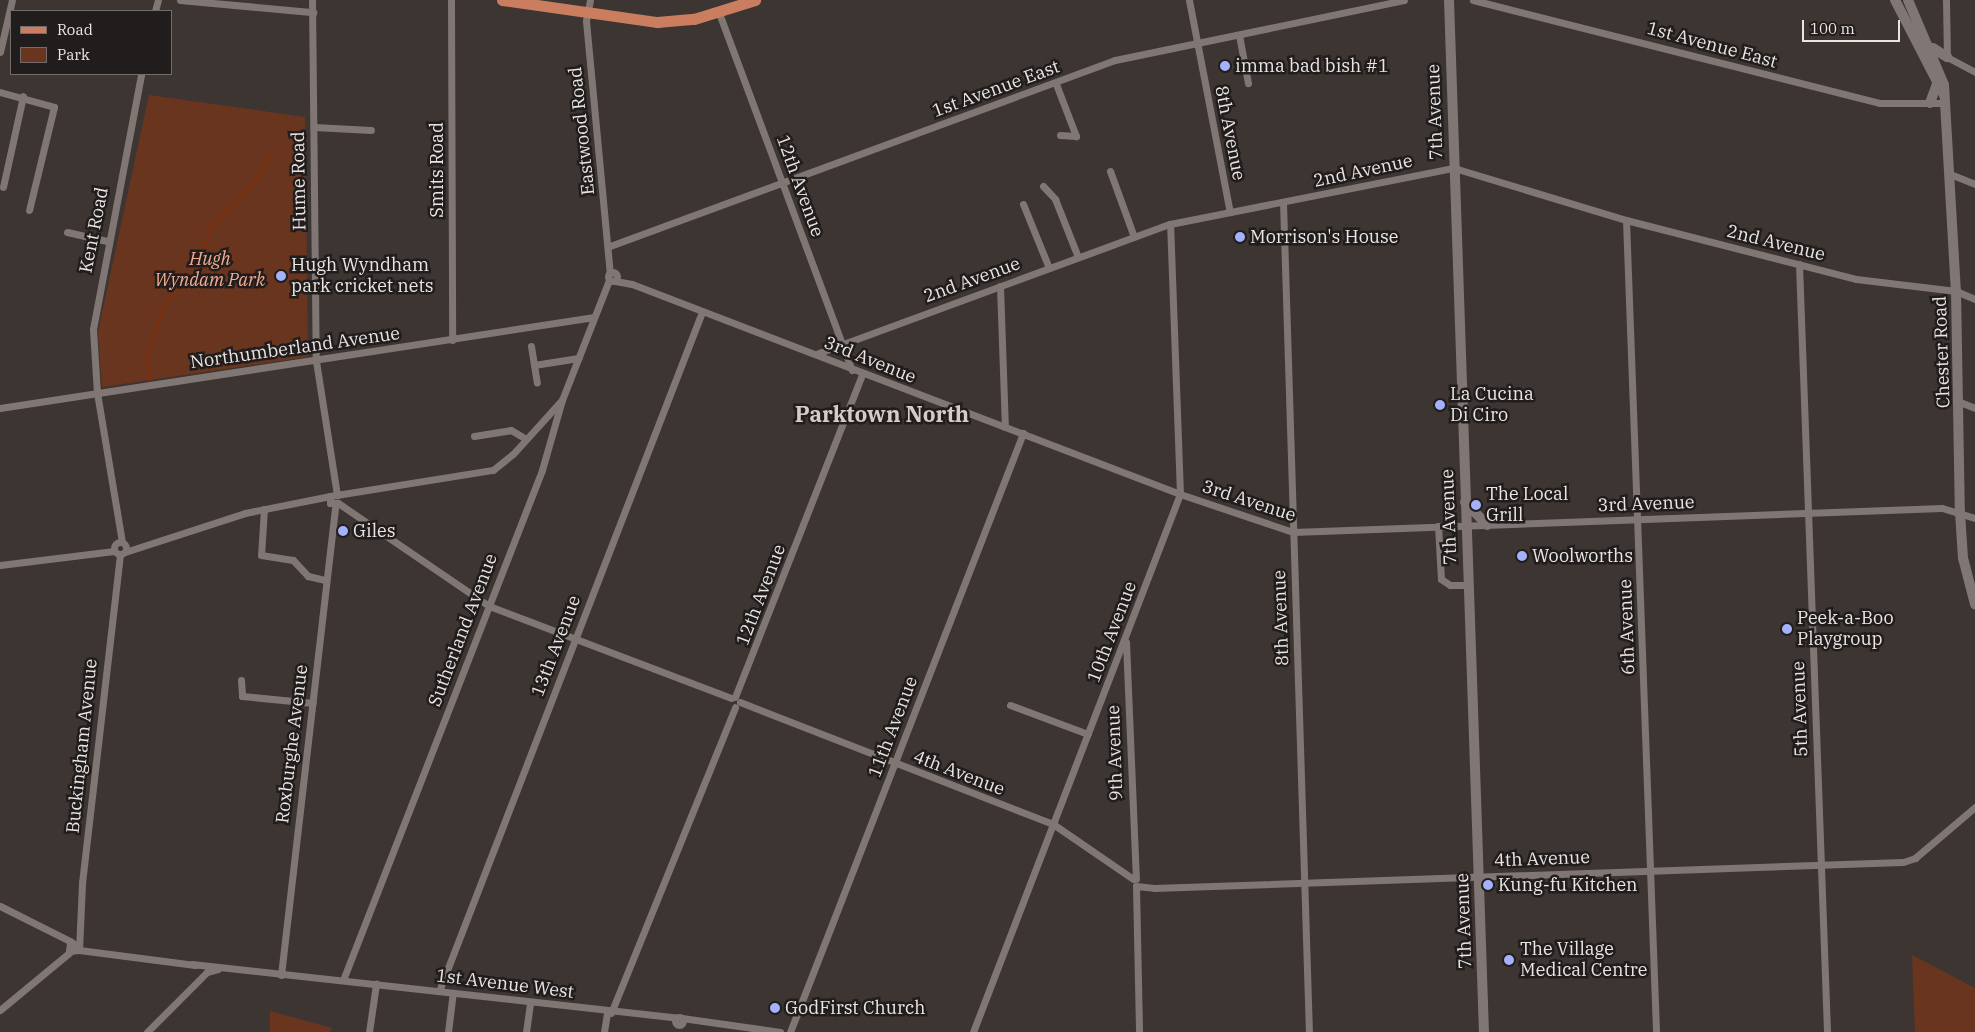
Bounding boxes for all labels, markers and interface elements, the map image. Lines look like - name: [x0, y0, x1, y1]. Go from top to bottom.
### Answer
- legend: [10, 10, 172, 75]
- scale bar: [1805, 10, 1902, 42]
- street label: 1st Avenue East: [1645, 17, 1779, 73]
- text: 100 m: [1810, 19, 1855, 38]
- text: Road: [57, 20, 93, 39]
- text: Park: [57, 45, 90, 64]
- place label: imma bad bish #1: [1235, 55, 1389, 77]
- street label: 1st Avenue East: [929, 56, 1063, 122]
- marker: imma bad bish #1: [1219, 60, 1231, 72]
- street label: 7th Avenue: [1423, 64, 1447, 160]
- street label: Eastwood Road: [565, 66, 599, 196]
- street label: 8th Avenue: [1210, 84, 1250, 182]
- street label: Smits Road: [426, 122, 448, 218]
- street label: Hume Road: [287, 131, 311, 231]
- street label: 12th Avenue: [772, 132, 828, 240]
- street label: 2nd Avenue: [1312, 150, 1414, 192]
- street label: Kent Road: [75, 185, 113, 275]
- street label: 2nd Avenue: [1725, 220, 1827, 266]
- place label: Morrison's House: [1250, 226, 1398, 248]
- marker: Morrison's House: [1234, 231, 1246, 243]
- park label: Hugh Wyndam Park: [155, 249, 265, 292]
- street label: 2nd Avenue: [921, 253, 1023, 307]
- place label: Hugh Wyndham park cricket nets: [291, 255, 434, 298]
- marker: Hugh Wyndham park cricket nets: [275, 270, 287, 282]
- street label: Chester Road: [1929, 296, 1955, 408]
- street label: Northumberland Avenue: [189, 323, 401, 373]
- street label: 3rd Avenue: [821, 332, 919, 388]
- place label: La Cucina Di Ciro: [1450, 384, 1534, 426]
- marker: La Cucina Di Ciro: [1434, 399, 1446, 411]
- district label: Parktown North: [795, 401, 969, 427]
- street label: 7th Avenue: [1437, 469, 1461, 565]
- street label: 3rd Avenue: [1199, 476, 1299, 526]
- place label: The Local Grill: [1486, 484, 1568, 526]
- street label: 3rd Avenue: [1597, 492, 1695, 516]
- marker: The Local Grill: [1470, 499, 1482, 511]
- place label: Giles: [353, 520, 395, 542]
- marker: Giles: [337, 525, 349, 537]
- street label: 12th Avenue: [732, 541, 790, 649]
- place label: Woolworths: [1532, 545, 1633, 567]
- street label: Sutherland Avenue: [424, 550, 502, 710]
- marker: Woolworths: [1516, 550, 1528, 562]
- street label: 8th Avenue: [1269, 570, 1293, 666]
- street label: 10th Avenue: [1083, 578, 1141, 686]
- street label: 6th Avenue: [1615, 579, 1639, 675]
- street label: 13th Avenue: [527, 592, 585, 700]
- place label: Peek-a-Boo Playgroup: [1797, 608, 1894, 650]
- marker: Peek-a-Boo Playgroup: [1781, 623, 1793, 635]
- street label: Buckingham Avenue: [62, 658, 102, 834]
- street label: 5th Avenue: [1788, 661, 1812, 757]
- street label: Roxburghe Avenue: [272, 663, 312, 825]
- street label: 11th Avenue: [864, 673, 922, 781]
- street label: 9th Avenue: [1103, 705, 1127, 801]
- street label: 4th Avenue: [910, 746, 1008, 800]
- street label: 4th Avenue: [1494, 847, 1590, 871]
- street label: 7th Avenue: [1452, 873, 1476, 969]
- place label: Kung-fu Kitchen: [1498, 874, 1638, 896]
- marker: Kung-fu Kitchen: [1482, 879, 1494, 891]
- place label: The Village Medical Centre: [1520, 939, 1647, 982]
- marker: The Village Medical Centre: [1502, 953, 1516, 967]
- street label: 1st Avenue West: [435, 965, 575, 1003]
- place label: GodFirst Church: [785, 997, 925, 1019]
- marker: GodFirst Church: [769, 1002, 781, 1014]

